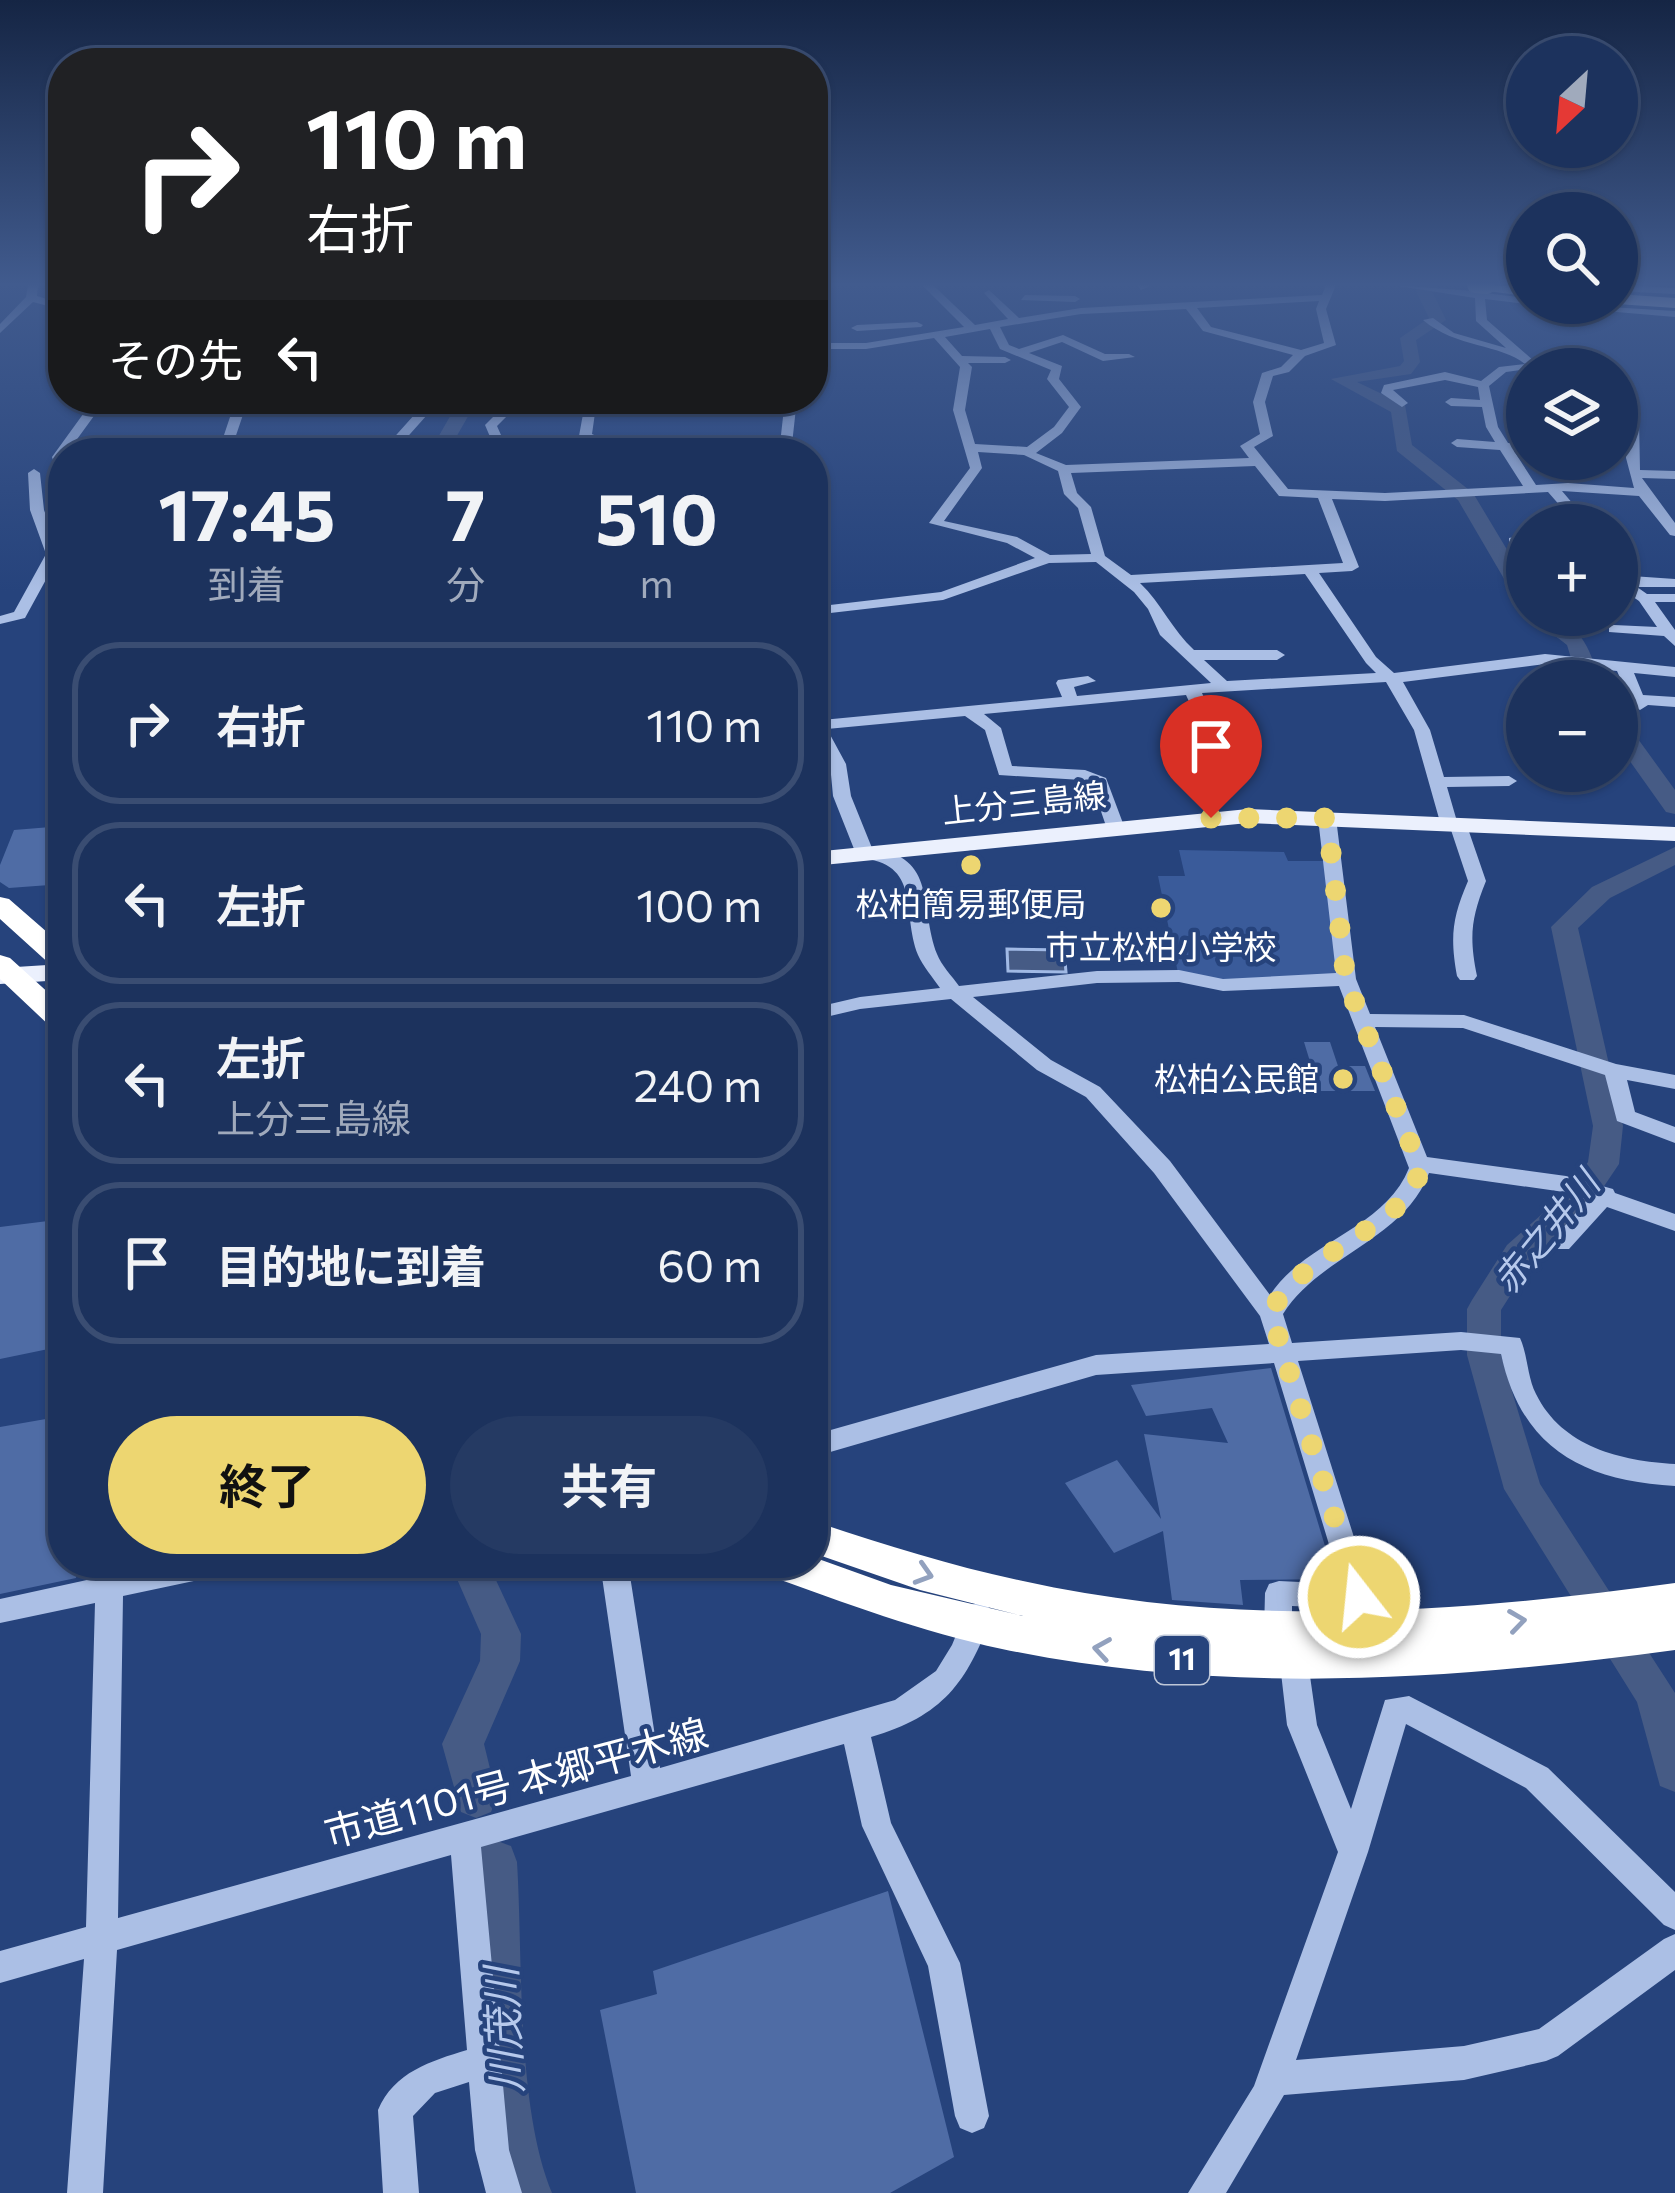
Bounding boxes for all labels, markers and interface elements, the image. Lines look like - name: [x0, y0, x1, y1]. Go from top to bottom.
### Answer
- north arrow: [1506, 36, 1638, 168]
- map controls: [1506, 36, 1638, 792]
- text: 110 m: [306, 84, 527, 186]
- icon: right: [108, 96, 264, 252]
- button: search: [1506, 192, 1638, 324]
- text: 右折: [306, 194, 414, 260]
- icon: left: [267, 324, 333, 390]
- text: その先: [108, 331, 243, 386]
- button: layers: [1506, 348, 1638, 480]
- text: 17:45: [158, 468, 336, 556]
- text: 7: [446, 468, 485, 556]
- text: 510: [595, 472, 718, 560]
- button: +: [1506, 504, 1638, 636]
- text: m: [640, 558, 674, 606]
- text: 到着: [208, 559, 286, 607]
- text: 分: [446, 559, 485, 607]
- button: −: [1506, 660, 1638, 792]
- icon: right: [114, 690, 180, 756]
- pin: [1160, 695, 1262, 818]
- text: 110 m: [646, 696, 762, 751]
- text: 右折: [216, 697, 306, 752]
- icon: arrive: [1178, 713, 1244, 779]
- street label: 上分三島線: [940, 772, 1108, 831]
- marker: 松柏簡易郵便局: [958, 852, 984, 878]
- icon: left: [114, 870, 180, 936]
- text: 100 m: [636, 876, 762, 931]
- text: 左折: [216, 877, 306, 932]
- place label: 松柏簡易郵便局: [856, 882, 1087, 923]
- marker: 市立松柏小学校: [1148, 895, 1174, 921]
- place label: 市立松柏小学校: [1046, 925, 1277, 966]
- text: 左折: [216, 1029, 306, 1084]
- icon: left: [114, 1050, 180, 1116]
- text: 240 m: [634, 1056, 762, 1111]
- place label: 松柏公民館: [1154, 1057, 1319, 1098]
- marker: 松柏公民館: [1330, 1066, 1356, 1092]
- text: 上分三島線: [216, 1093, 411, 1141]
- water label: 赤之井川: [1482, 1158, 1609, 1301]
- icon: arrive: [114, 1230, 180, 1296]
- text: 60 m: [657, 1236, 762, 1291]
- text: 目的地に到着: [216, 1237, 486, 1292]
- button: 終了: [108, 1416, 426, 1554]
- button: 共有: [450, 1416, 768, 1554]
- position arrow: [1296, 1534, 1422, 1660]
- one-way arrow: [913, 1560, 934, 1585]
- one-way arrow: [1508, 1609, 1527, 1635]
- road number: 11: [1155, 1636, 1209, 1684]
- one-way arrow: [1092, 1637, 1112, 1663]
- street label: 市道1101号 本郷平木線: [319, 1707, 712, 1855]
- water label: 川茂川: [473, 1962, 531, 2094]

